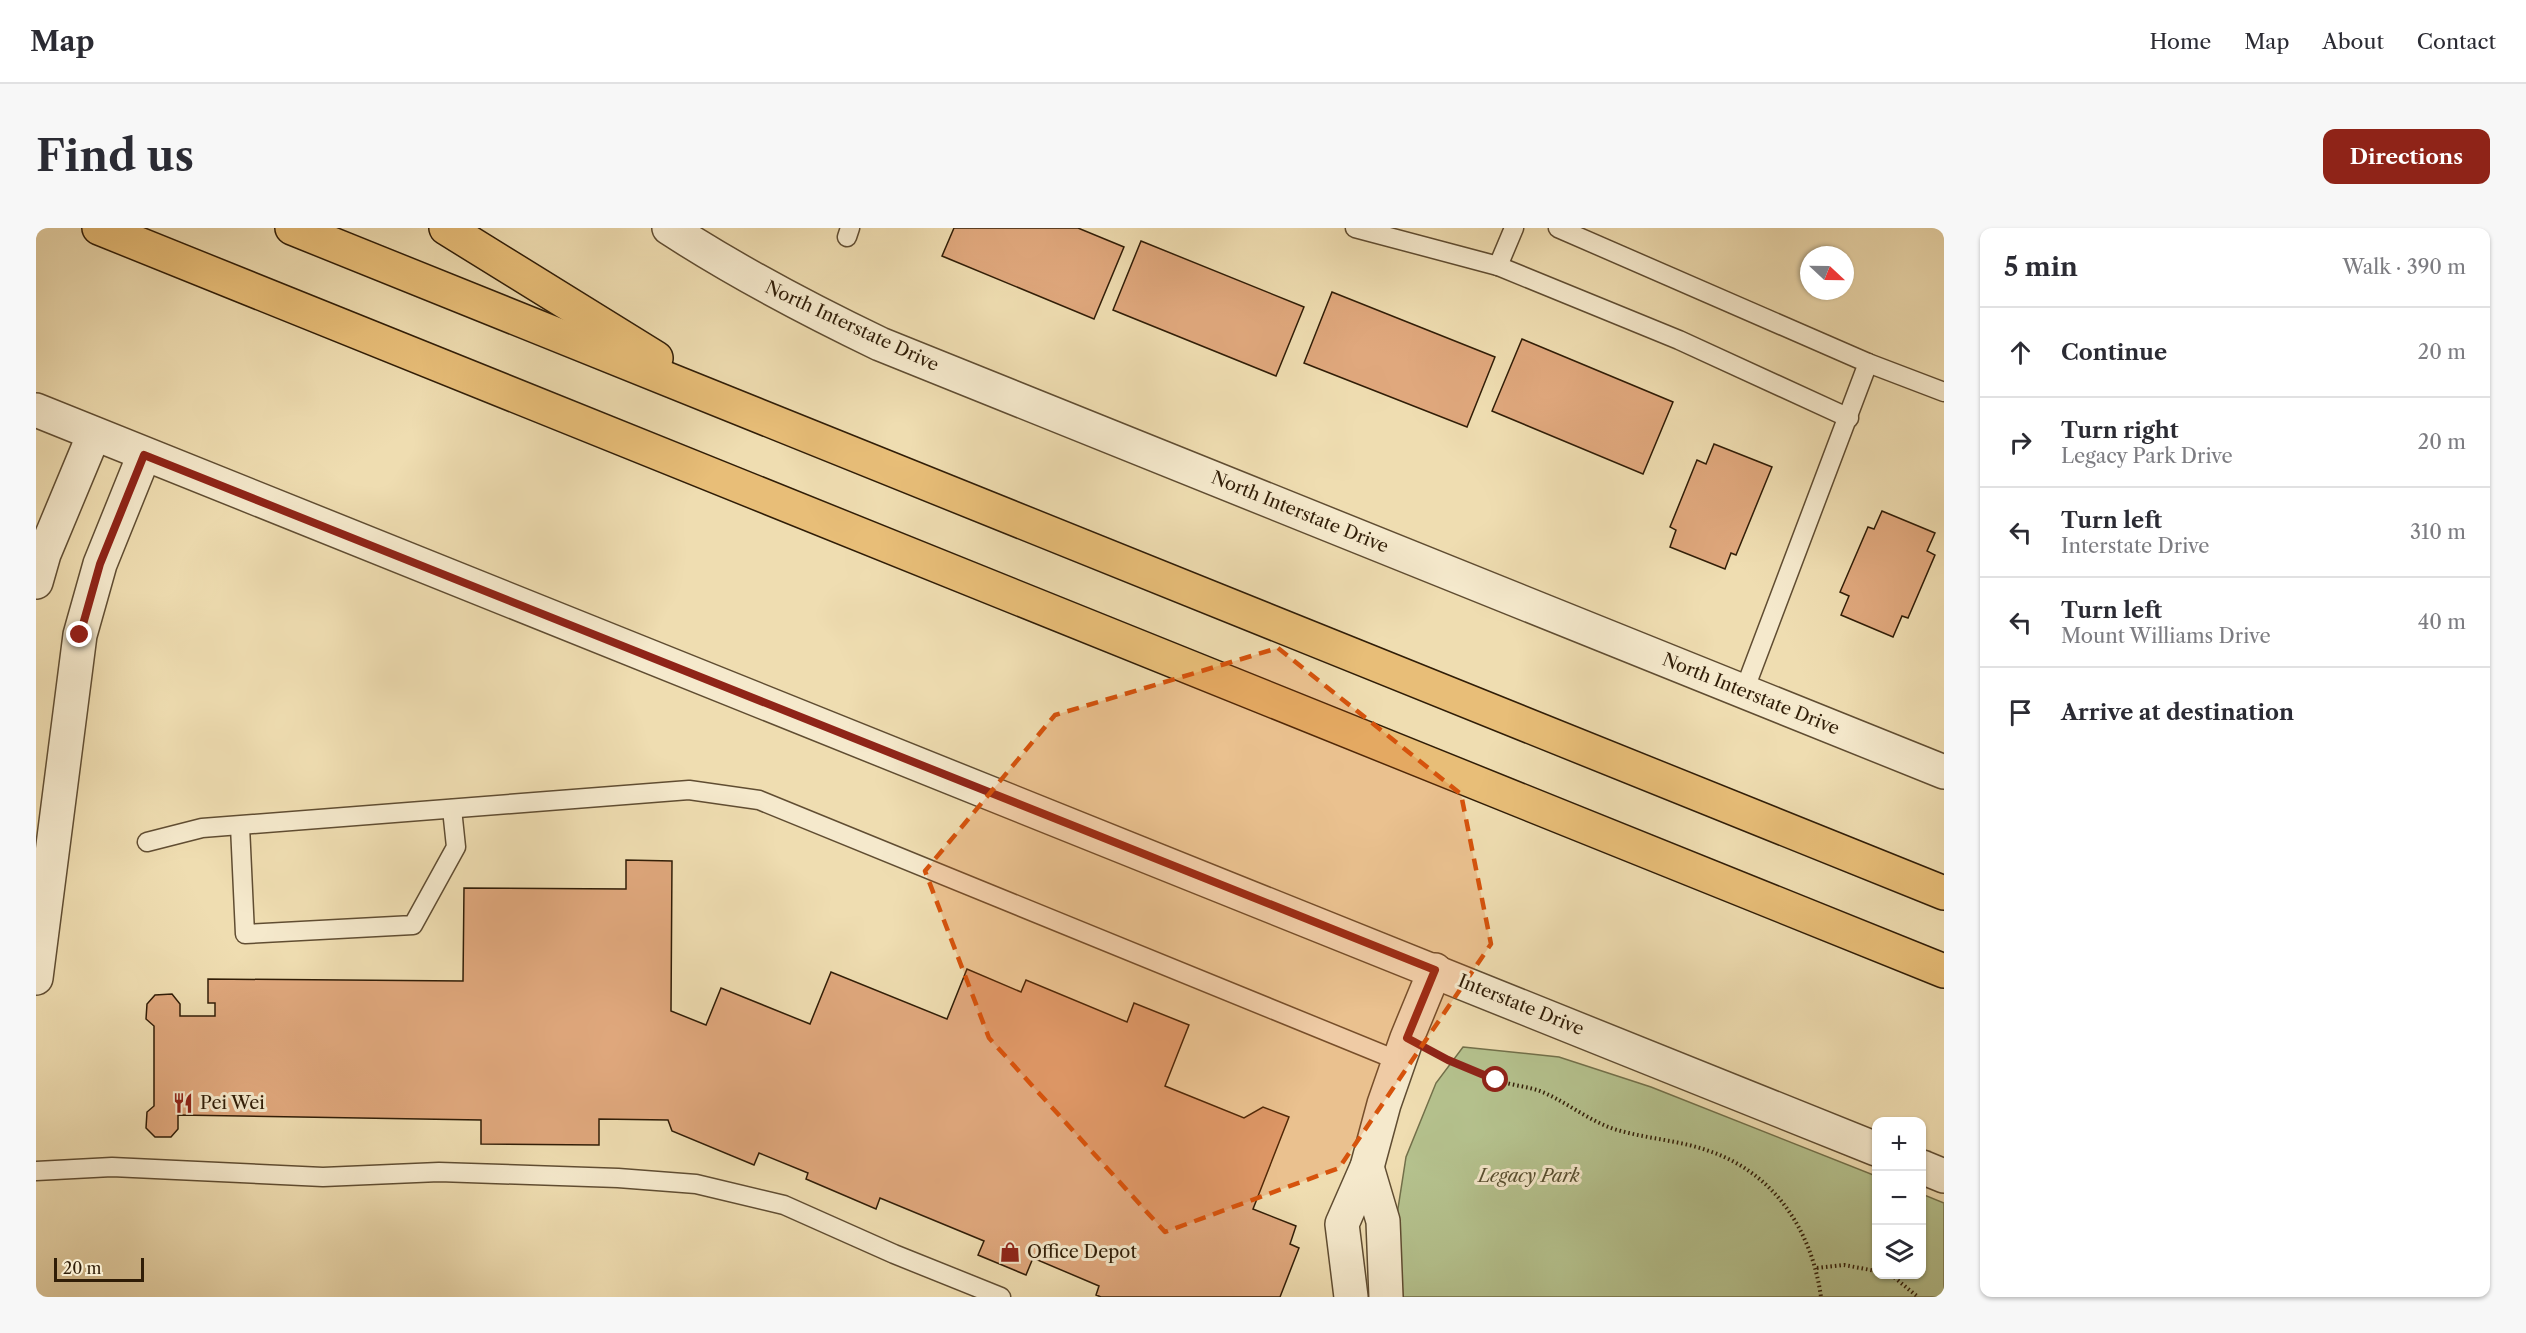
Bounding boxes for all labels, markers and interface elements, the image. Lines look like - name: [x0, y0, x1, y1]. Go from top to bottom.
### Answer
- text: Map: [30, 24, 94, 58]
- text: Home: [2150, 29, 2211, 54]
- text: Map: [2244, 29, 2289, 54]
- text: About: [2322, 29, 2384, 54]
- text: Contact: [2417, 29, 2496, 54]
- button: Directions: [2323, 129, 2490, 184]
- text: Find us: [36, 130, 194, 182]
- north arrow: [1800, 246, 1854, 300]
- text: 5 min: [2004, 251, 2078, 283]
- text: Walk · 390 m: [2343, 255, 2466, 279]
- street label: North Interstate Drive: [762, 276, 942, 376]
- icon: ahead: [2004, 336, 2037, 369]
- text: Continue: [2061, 339, 2167, 366]
- text: 20 m: [2418, 340, 2466, 364]
- text: Turn right: [2061, 417, 2179, 444]
- icon: right: [2004, 426, 2037, 459]
- text: 20 m: [2418, 430, 2466, 454]
- text: Legacy Park Drive: [2061, 444, 2233, 468]
- street label: North Interstate Drive: [1208, 466, 1392, 558]
- text: Turn left: [2061, 507, 2162, 534]
- icon: left: [2004, 516, 2037, 549]
- text: 310 m: [2410, 520, 2466, 544]
- text: Interstate Drive: [2061, 534, 2210, 558]
- text: Turn left: [2061, 597, 2162, 624]
- icon: left: [2004, 606, 2037, 639]
- text: 40 m: [2418, 610, 2466, 634]
- route end: [66, 621, 92, 647]
- text: Mount Williams Drive: [2061, 624, 2271, 648]
- street label: North Interstate Drive: [1659, 648, 1843, 740]
- icon: arrive: [2004, 696, 2037, 729]
- text: Arrive at destination: [2061, 699, 2294, 726]
- street label: Interstate Drive: [1455, 970, 1587, 1040]
- route start: [1482, 1066, 1508, 1092]
- restaurant icon: Pei Wei: [171, 1091, 195, 1115]
- place label: Pei Wei: [200, 1092, 265, 1114]
- map controls: [1872, 1117, 1926, 1279]
- button: +: [1872, 1117, 1926, 1171]
- park label: Legacy Park: [1476, 1165, 1580, 1187]
- button: −: [1872, 1171, 1926, 1225]
- button: layers: [1872, 1225, 1926, 1279]
- shop icon: Office Depot: [998, 1240, 1022, 1264]
- place label: Office Depot: [1027, 1241, 1137, 1263]
- scale bar: [54, 1255, 144, 1282]
- text: 20 m: [63, 1258, 102, 1278]

